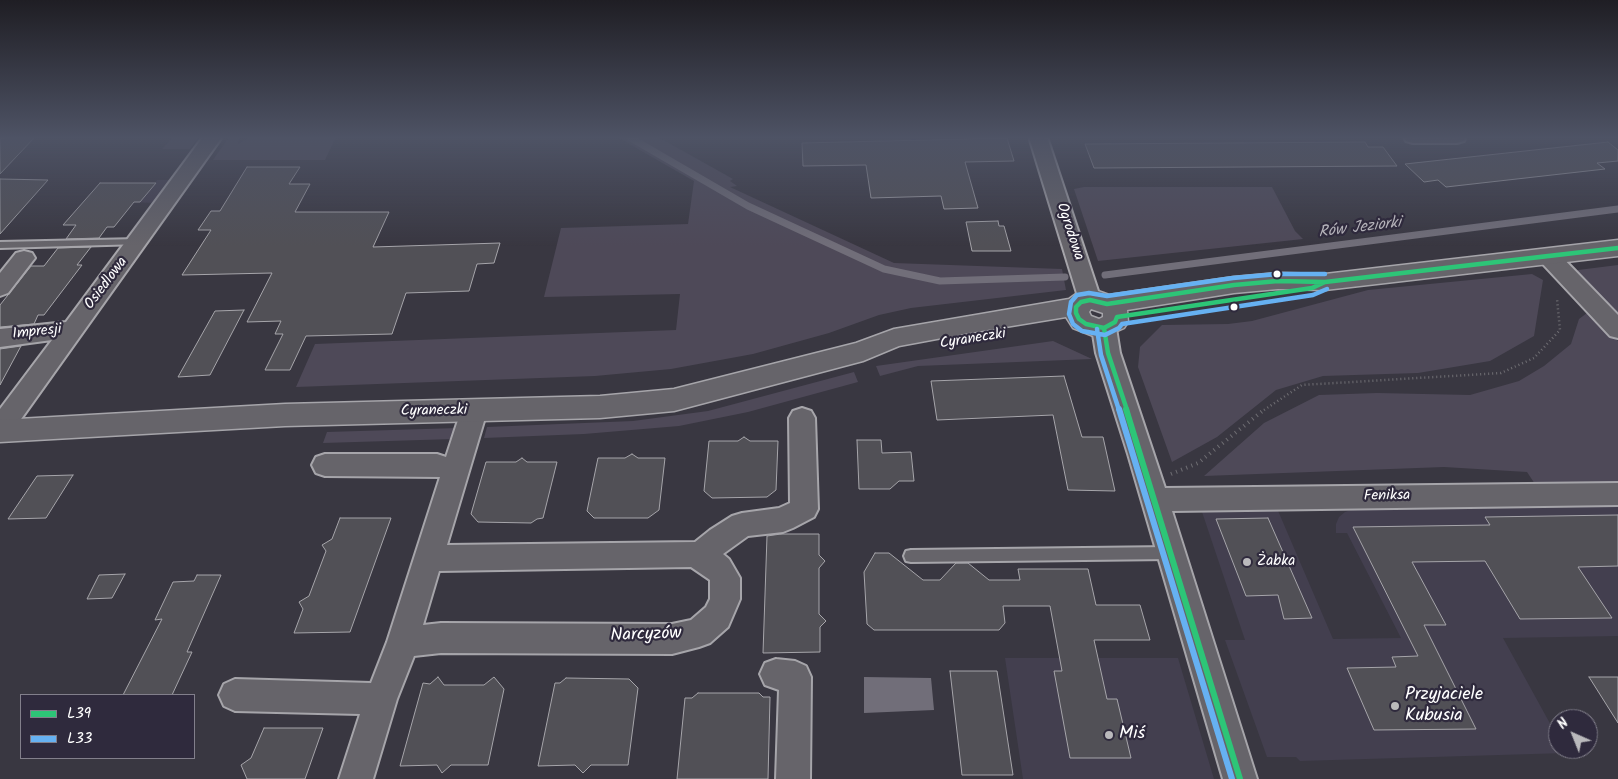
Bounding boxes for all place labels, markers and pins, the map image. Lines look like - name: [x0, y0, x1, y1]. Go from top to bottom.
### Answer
- unlabelled marker: [1272, 269, 1282, 279]
- unlabelled marker: [1229, 302, 1239, 312]
- place label: Żabka: [1257, 553, 1295, 571]
- marker: Żabka: [1241, 556, 1253, 568]
- place label: Przyjaciele Kubusia: [1405, 685, 1483, 728]
- marker: Przyjaciele Kubusia: [1389, 700, 1401, 712]
- place label: Miś: [1119, 724, 1145, 746]
- marker: Miś: [1103, 729, 1115, 741]

